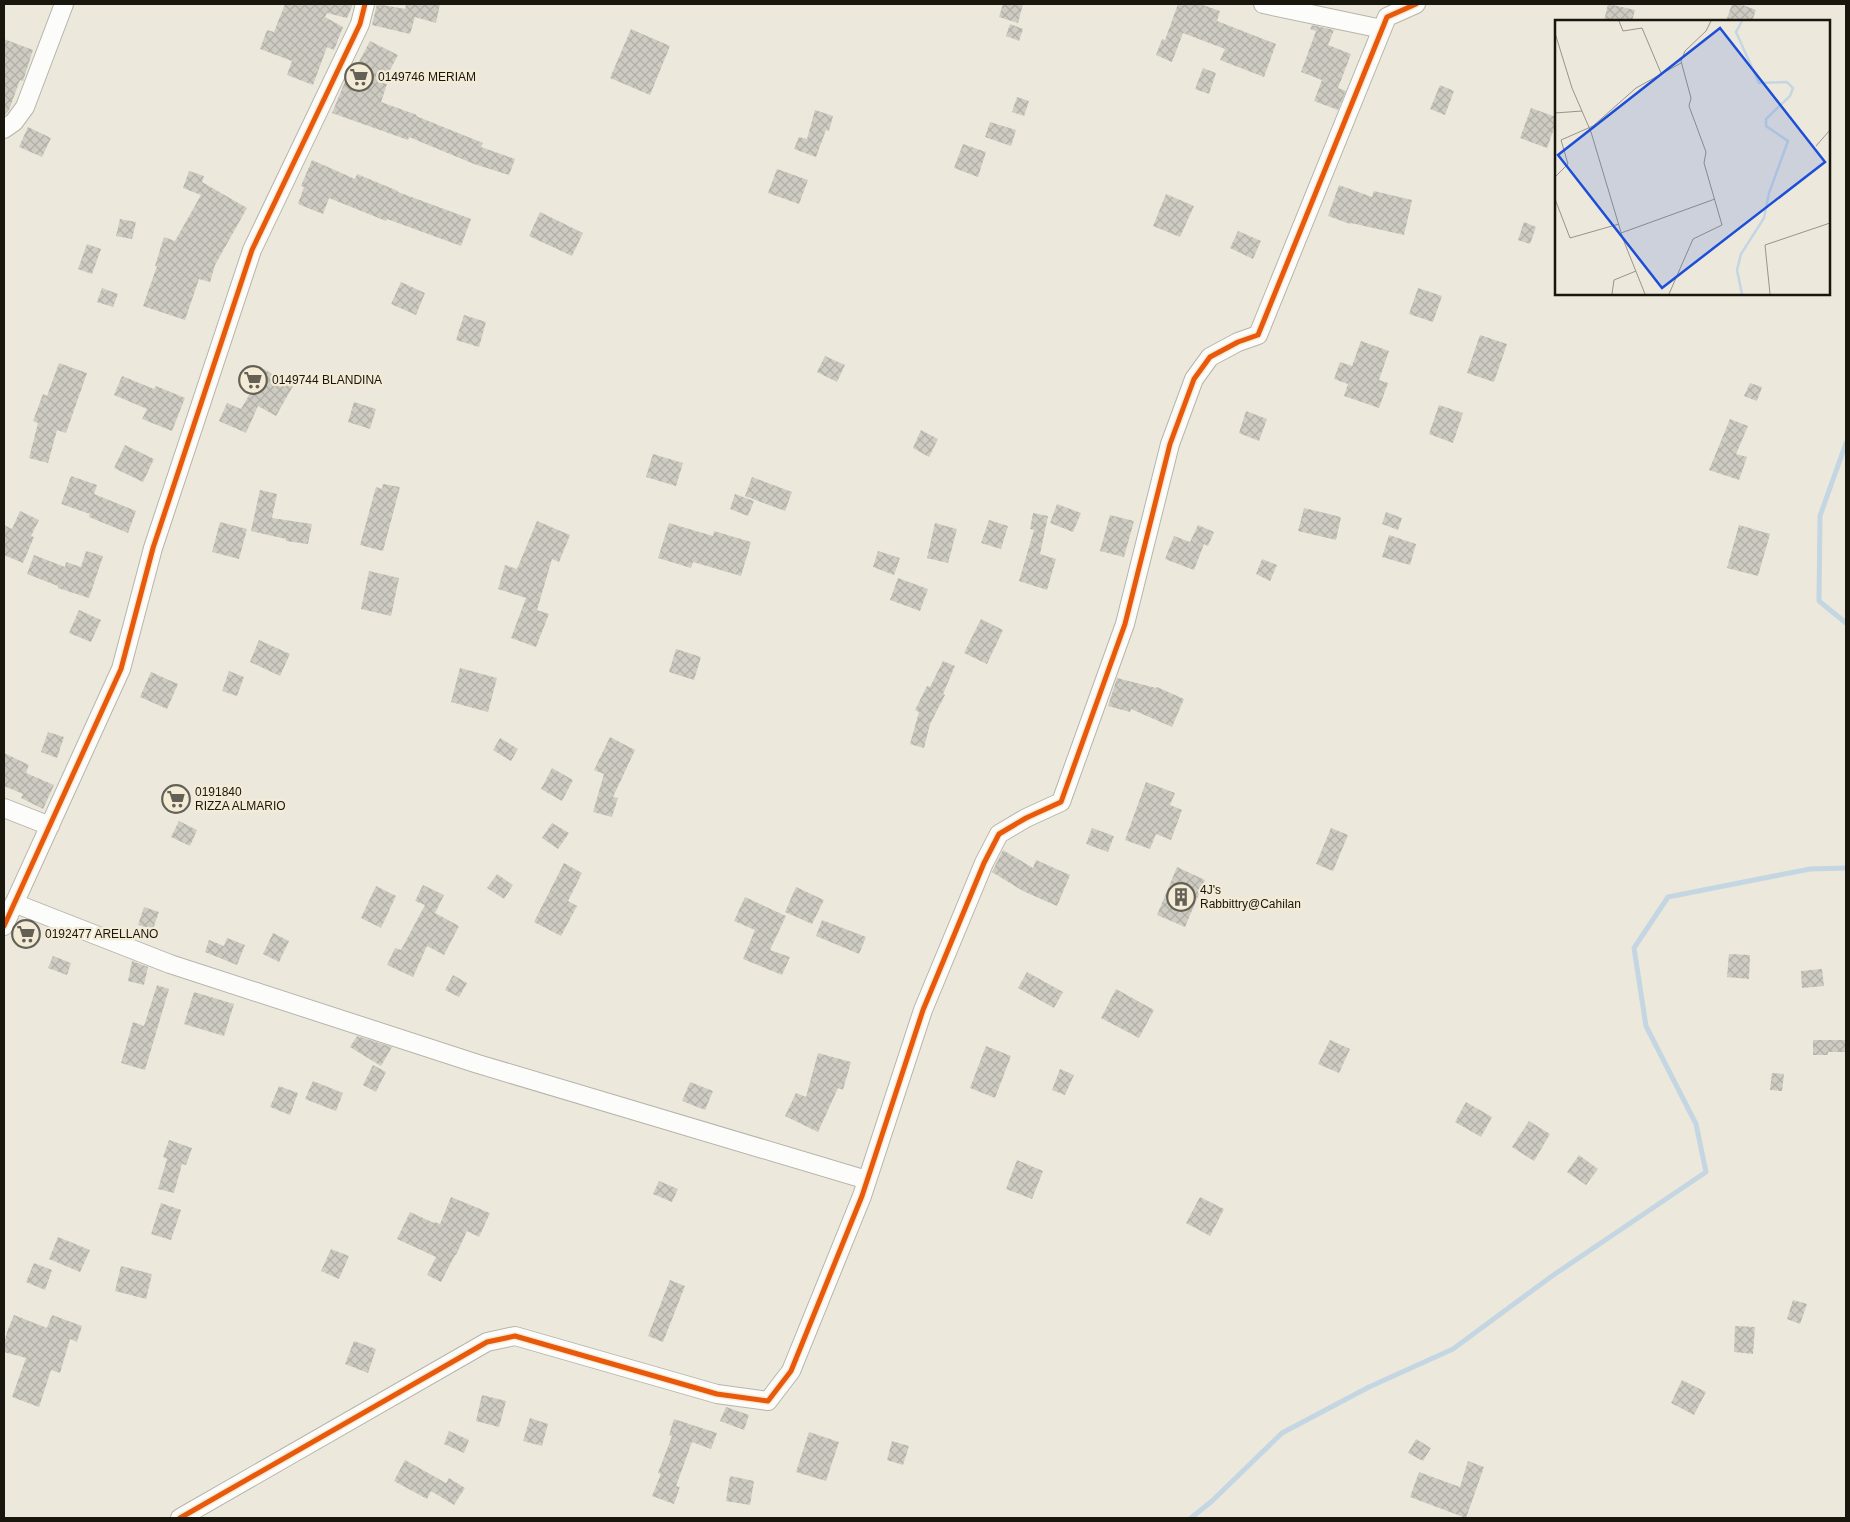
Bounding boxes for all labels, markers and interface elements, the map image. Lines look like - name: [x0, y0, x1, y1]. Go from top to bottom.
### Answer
- inset map: [1555, 20, 1830, 295]
- supermarket icon: 0149746 MERIAM: [344, 62, 374, 92]
- place label: 0149746 MERIAM: [378, 70, 476, 84]
- supermarket icon: 0149744 BLANDINA: [238, 365, 268, 395]
- place label: 0149744 BLANDINA: [272, 373, 382, 387]
- supermarket icon: 0191840 RIZZA ALMARIO: [161, 784, 191, 814]
- place label: 0191840 RIZZA ALMARIO: [195, 785, 286, 813]
- building icon: 4J's Rabbittry@Cahilan: [1166, 882, 1196, 912]
- place label: 4J's Rabbittry@Cahilan: [1200, 883, 1301, 911]
- supermarket icon: 0192477 ARELLANO: [11, 919, 41, 949]
- place label: 0192477 ARELLANO: [45, 927, 158, 941]

